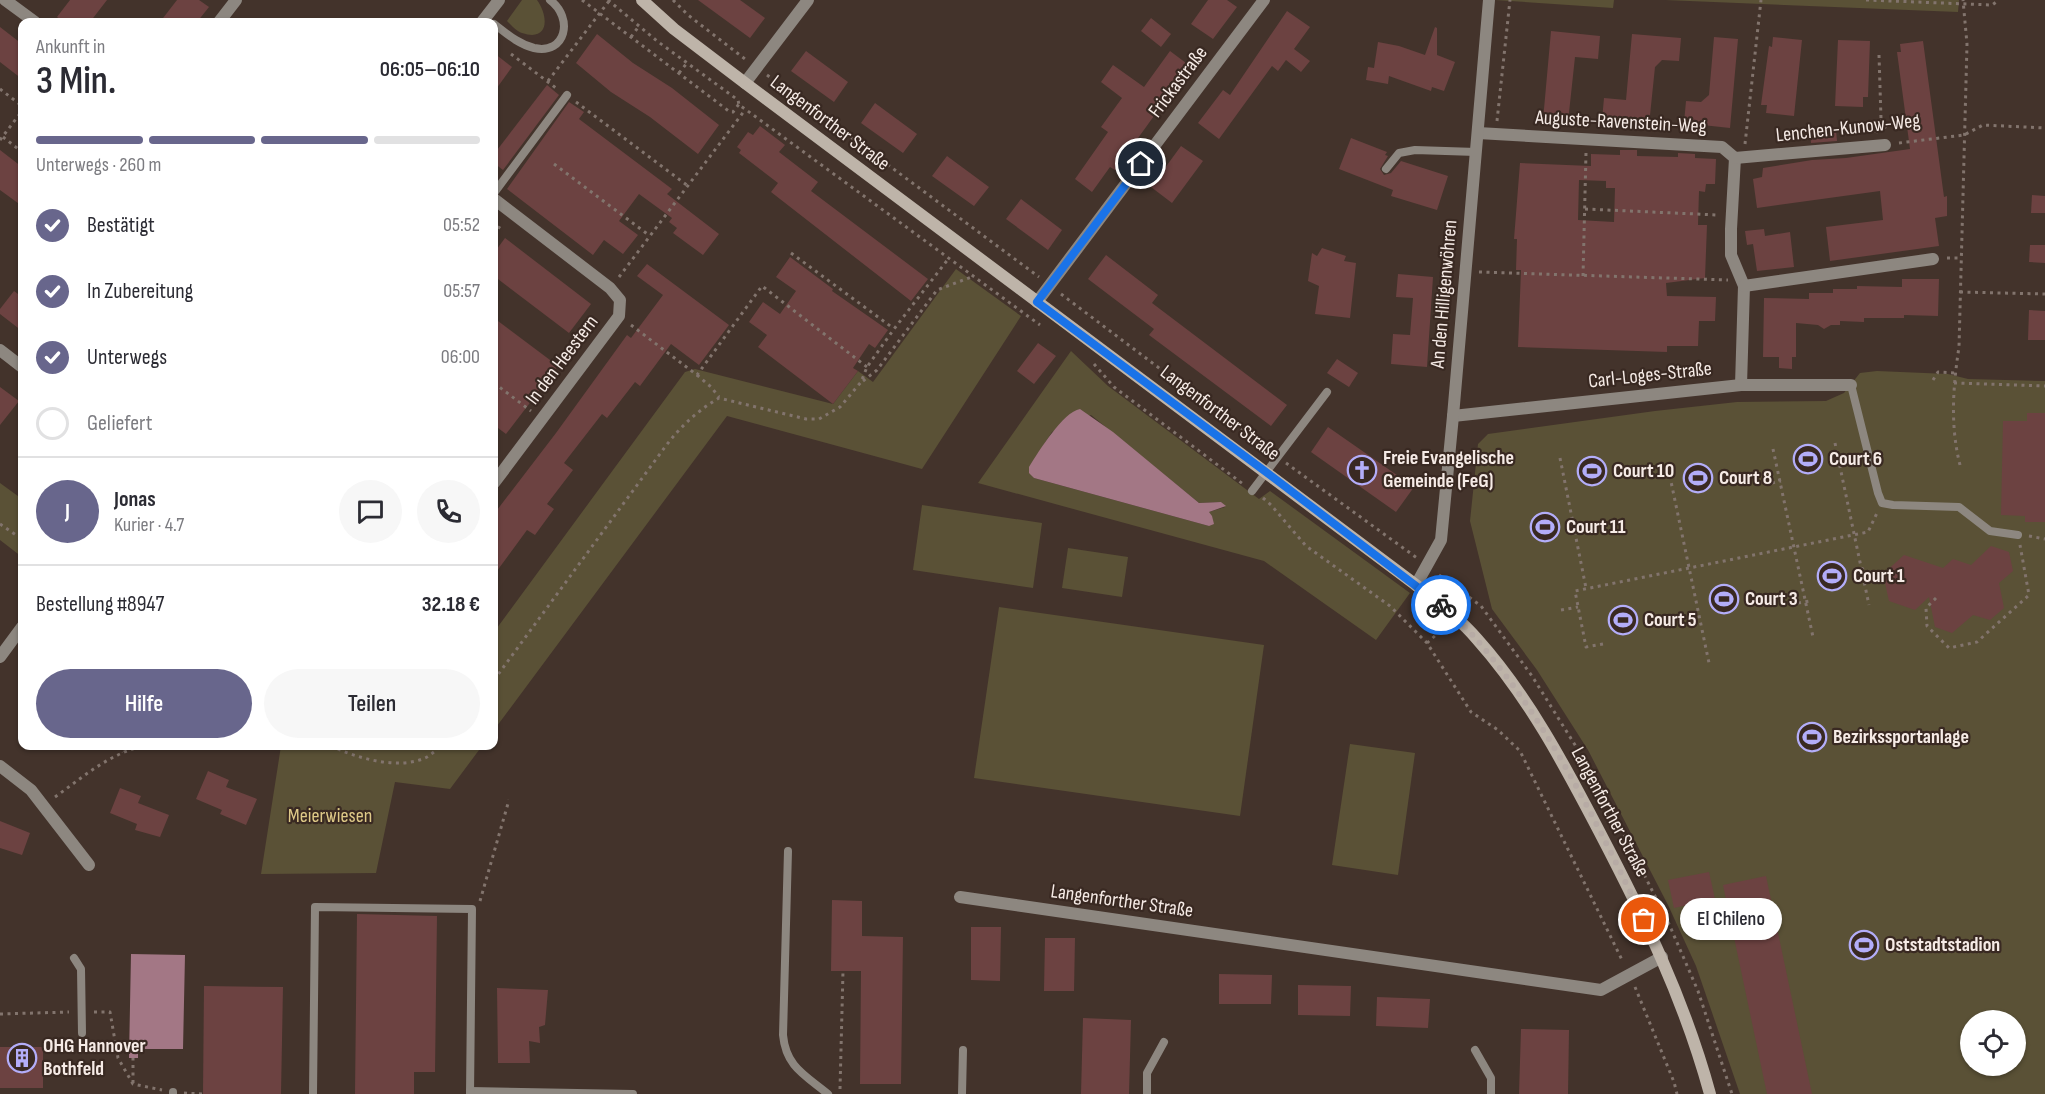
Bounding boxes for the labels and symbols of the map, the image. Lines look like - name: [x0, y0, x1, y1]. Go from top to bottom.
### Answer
- street label: Frickastraße: [1143, 42, 1213, 122]
- street label: Langenforther Straße: [765, 70, 895, 176]
- street label: Auguste-Ravenstein-Weg: [1534, 105, 1707, 138]
- street label: Lenchen-Kunow-Weg: [1775, 108, 1921, 148]
- pin: [1115, 138, 1166, 189]
- street label: An den Hilligenwöhren: [1425, 219, 1462, 370]
- street label: In den Heestern: [521, 311, 603, 409]
- street label: Carl-Loges-Straße: [1587, 357, 1713, 393]
- street label: Langenforther Straße: [1155, 360, 1285, 466]
- sports icon: Court 6: [1792, 443, 1824, 475]
- place label: Freie Evangelische Gemeinde (FeG): [1383, 446, 1514, 493]
- place label: Court 6: [1829, 447, 1882, 471]
- church icon: Freie Evangelische Gemeinde (FeG): [1346, 454, 1378, 486]
- sports icon: Court 10: [1576, 455, 1608, 487]
- place label: Court 10: [1613, 459, 1674, 483]
- sports icon: Court 8: [1682, 462, 1714, 494]
- place label: Court 8: [1719, 466, 1772, 490]
- sports icon: Court 11: [1529, 511, 1561, 543]
- place label: Court 11: [1566, 515, 1626, 539]
- sports icon: Court 1: [1816, 560, 1848, 592]
- place label: Court 1: [1853, 564, 1905, 588]
- courier: [1411, 575, 1471, 635]
- sports icon: Court 3: [1708, 583, 1740, 615]
- place label: Court 3: [1745, 587, 1798, 611]
- sports icon: Court 5: [1607, 604, 1639, 636]
- place label: Court 5: [1644, 608, 1697, 632]
- sports icon: Bezirkssportanlage: [1796, 721, 1828, 753]
- place label: Bezirkssportanlage: [1833, 725, 1969, 749]
- street label: Langenforther Straße: [1566, 743, 1654, 881]
- park label: Meierwiesen: [288, 804, 372, 828]
- street label: Langenforther Straße: [1049, 879, 1195, 923]
- pin: [1618, 894, 1669, 945]
- callout: El Chileno: [1680, 899, 1782, 941]
- sports icon: Oststadtstadion: [1848, 929, 1880, 961]
- place label: Oststadtstadion: [1885, 933, 2000, 957]
- place label: OHG Hannover Bothfeld: [43, 1034, 146, 1081]
- building icon: OHG Hannover Bothfeld: [6, 1042, 38, 1074]

